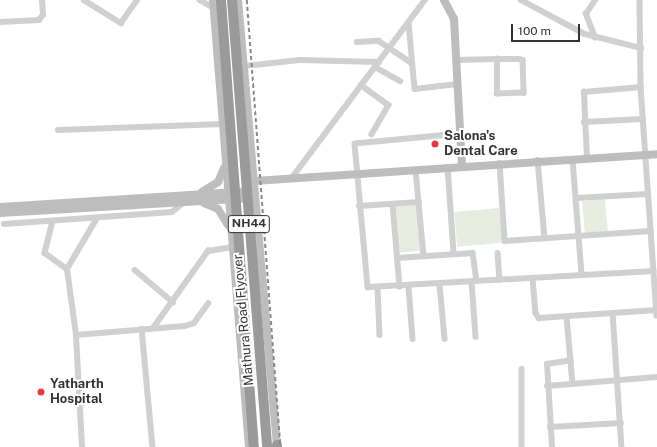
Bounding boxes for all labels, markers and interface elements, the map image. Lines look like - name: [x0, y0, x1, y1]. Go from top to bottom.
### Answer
- scale bar: [513, 16, 582, 42]
- text: 100 m: [518, 24, 551, 38]
- place label: Salona's Dental Care: [444, 129, 518, 160]
- marker: Salona's Dental Care: [429, 138, 441, 150]
- road number: NH44: [227, 214, 271, 234]
- street label: Mathura Road Flyover: [230, 254, 258, 386]
- place label: Yatharth Hospital: [50, 377, 104, 408]
- marker: Yatharth Hospital: [35, 386, 47, 398]

